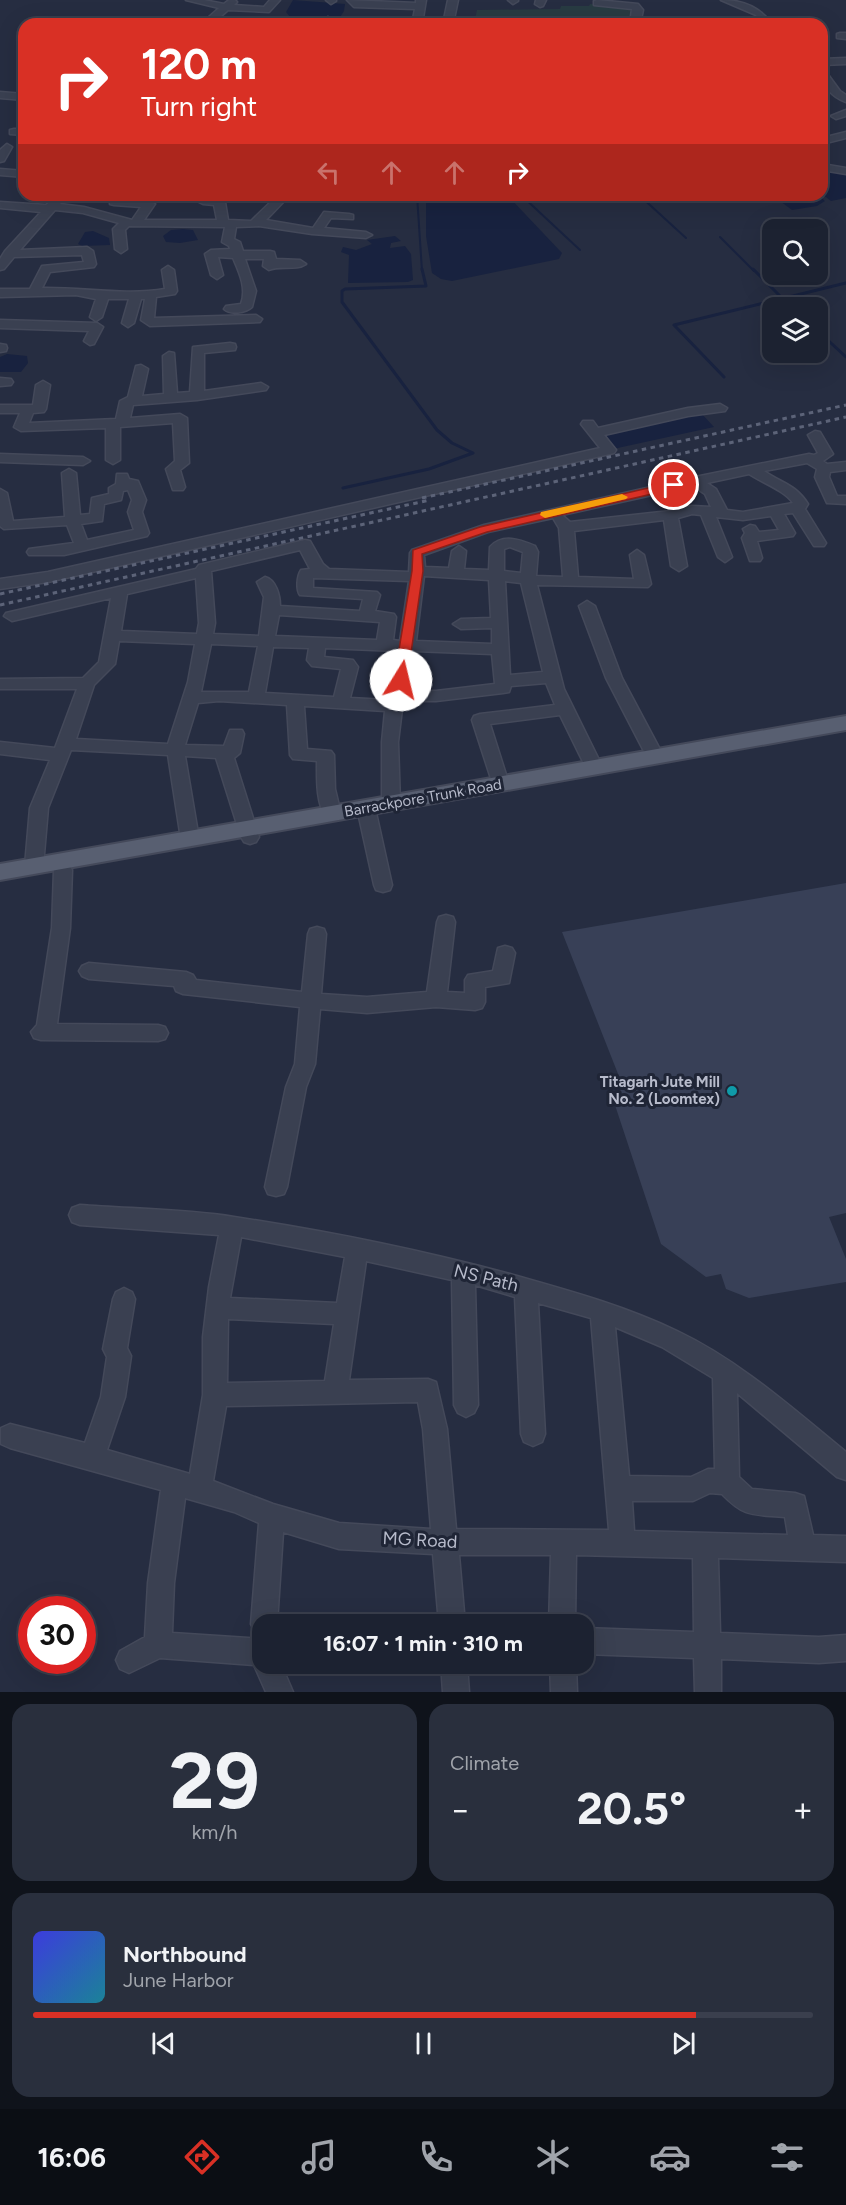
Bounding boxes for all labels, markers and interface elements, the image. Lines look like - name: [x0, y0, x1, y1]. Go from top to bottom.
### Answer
- text: 120 m: [141, 39, 257, 90]
- icon: right: [42, 42, 120, 120]
- text: Turn right: [141, 90, 257, 123]
- icon: left: [312, 156, 345, 189]
- icon: ahead: [375, 156, 408, 189]
- icon: ahead: [438, 156, 471, 189]
- icon: right: [501, 156, 534, 189]
- map controls: [762, 219, 828, 363]
- button: search: [762, 219, 828, 285]
- button: layers: [762, 297, 828, 363]
- pin: [648, 459, 699, 510]
- icon: arrive: [657, 468, 690, 501]
- position arrow: [369, 648, 433, 712]
- street label: Barrackpore Trunk Road: [343, 775, 503, 821]
- place label: Titagarh Jute Mill No. 2 (Loomtex): [600, 1073, 720, 1108]
- marker: Titagarh Jute Mill No. 2 (Loomtex): [725, 1084, 739, 1098]
- street label: NS Path: [451, 1259, 521, 1297]
- street label: MG Road: [382, 1527, 458, 1553]
- speed limit sign: 30: [18, 1596, 96, 1674]
- text: 16:07 · 1 min · 310 m: [323, 1630, 523, 1657]
- text: 29: [169, 1734, 260, 1828]
- text: Climate: [450, 1751, 519, 1775]
- text: 20.5°: [577, 1781, 686, 1835]
- text: −: [450, 1790, 471, 1829]
- text: +: [792, 1790, 813, 1829]
- text: km/h: [192, 1820, 237, 1844]
- text: Northbound: [123, 1941, 247, 1968]
- text: June Harbor: [123, 1968, 234, 1992]
- icon: previous: [147, 2027, 180, 2060]
- icon: pause: [407, 2027, 440, 2060]
- icon: next: [667, 2027, 700, 2060]
- icon: directions: [181, 2136, 223, 2178]
- icon: music: [298, 2136, 340, 2178]
- icon: phone: [415, 2136, 457, 2178]
- icon: climate: [532, 2136, 574, 2178]
- icon: car: [649, 2136, 691, 2178]
- icon: filters: [766, 2136, 808, 2178]
- text: 16:06: [38, 2141, 106, 2174]

